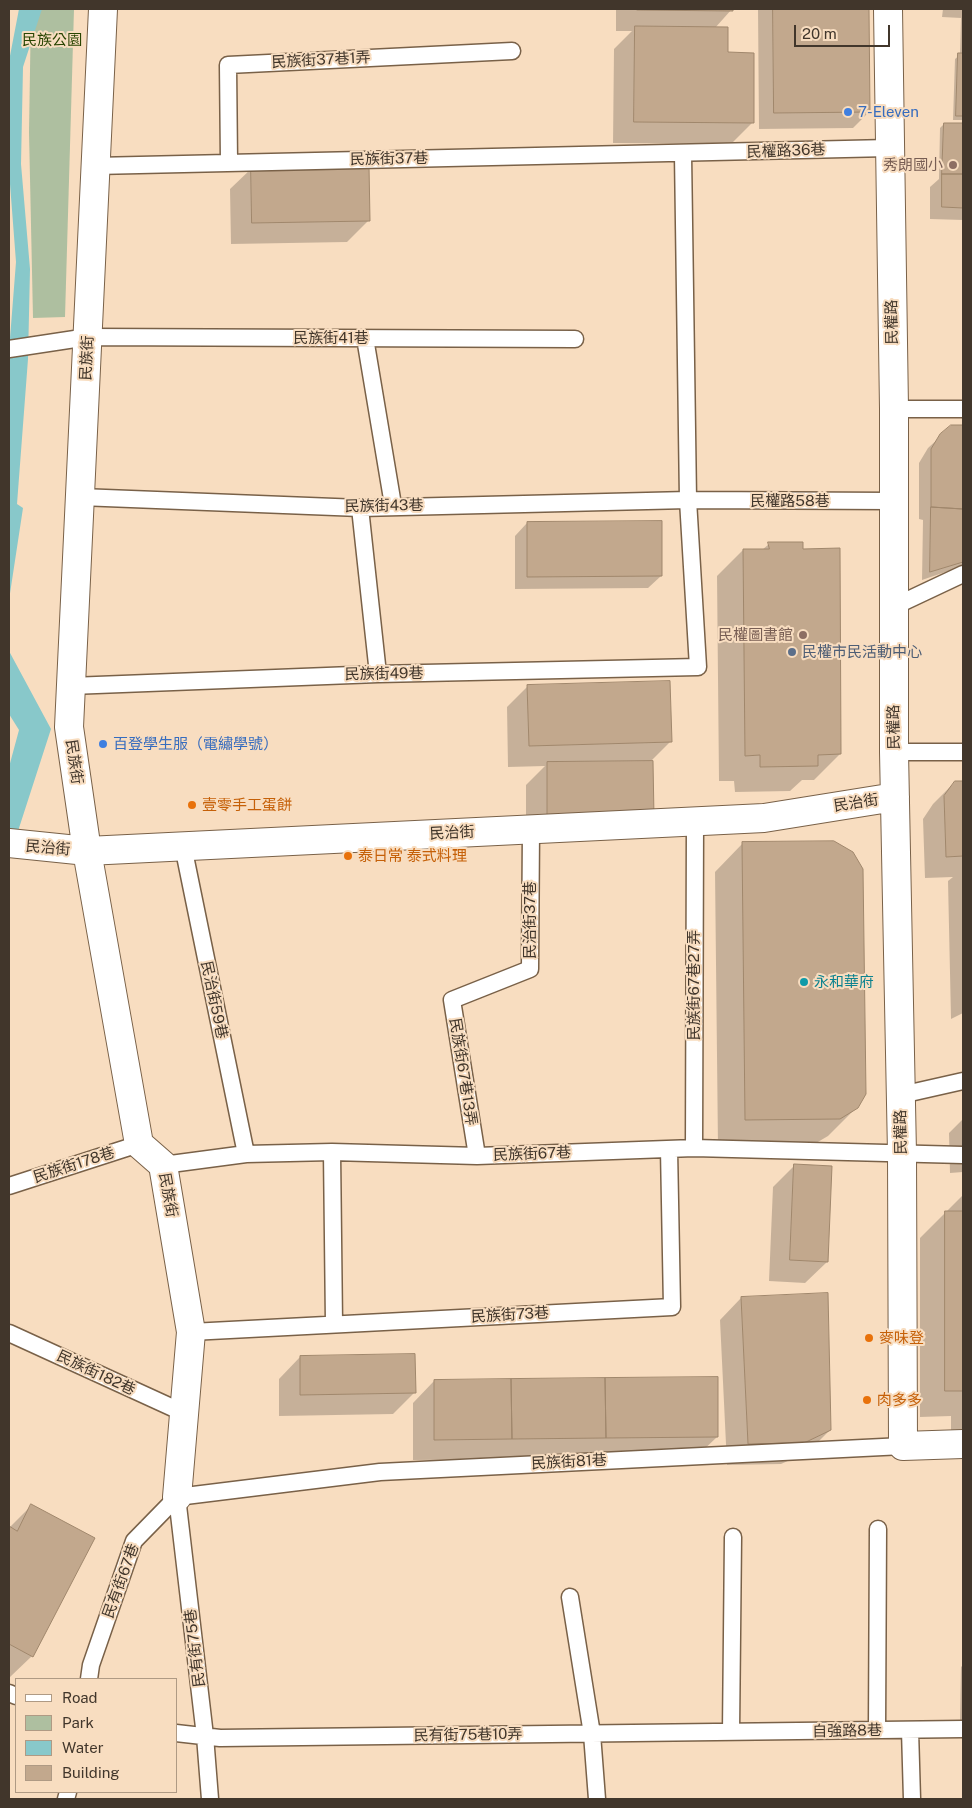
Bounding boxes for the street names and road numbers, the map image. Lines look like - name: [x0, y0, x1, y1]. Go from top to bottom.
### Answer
- street label: 民族街37巷1弄: [271, 48, 371, 72]
- street label: 民權路36巷: [746, 141, 826, 161]
- street label: 民族街37巷: [350, 149, 428, 169]
- street label: 民權路: [883, 299, 901, 345]
- street label: 民族街41巷: [293, 329, 369, 347]
- street label: 民族街: [77, 335, 97, 381]
- street label: 民權路58巷: [750, 492, 830, 510]
- street label: 民族街43巷: [344, 496, 424, 516]
- street label: 民族街49巷: [344, 664, 424, 684]
- street label: 民權路: [885, 704, 903, 750]
- street label: 民族街: [62, 738, 86, 786]
- street label: 民治街: [832, 791, 880, 815]
- street label: 民治街: [429, 823, 475, 843]
- street label: 民治街: [25, 837, 71, 859]
- street label: 民治街37巷: [521, 881, 539, 959]
- street label: 民族街67巷27弄: [685, 929, 703, 1041]
- street label: 民治街59巷: [197, 960, 231, 1040]
- street label: 民族街67巷13弄: [446, 1017, 480, 1127]
- street label: 民權路: [892, 1109, 910, 1155]
- street label: 民族街178巷: [31, 1143, 117, 1187]
- street label: 民族街67巷: [493, 1144, 571, 1164]
- street label: 民族街: [155, 1171, 181, 1219]
- street label: 民族街73巷: [471, 1304, 549, 1326]
- street label: 民族街182巷: [54, 1347, 138, 1399]
- street label: 民族街81巷: [531, 1451, 607, 1473]
- street label: 民有街67巷: [99, 1541, 143, 1621]
- street label: 民有街75巷: [181, 1608, 209, 1688]
- street label: 自強路8巷: [812, 1721, 882, 1741]
- street label: 民有街75巷10弄: [413, 1725, 523, 1745]

